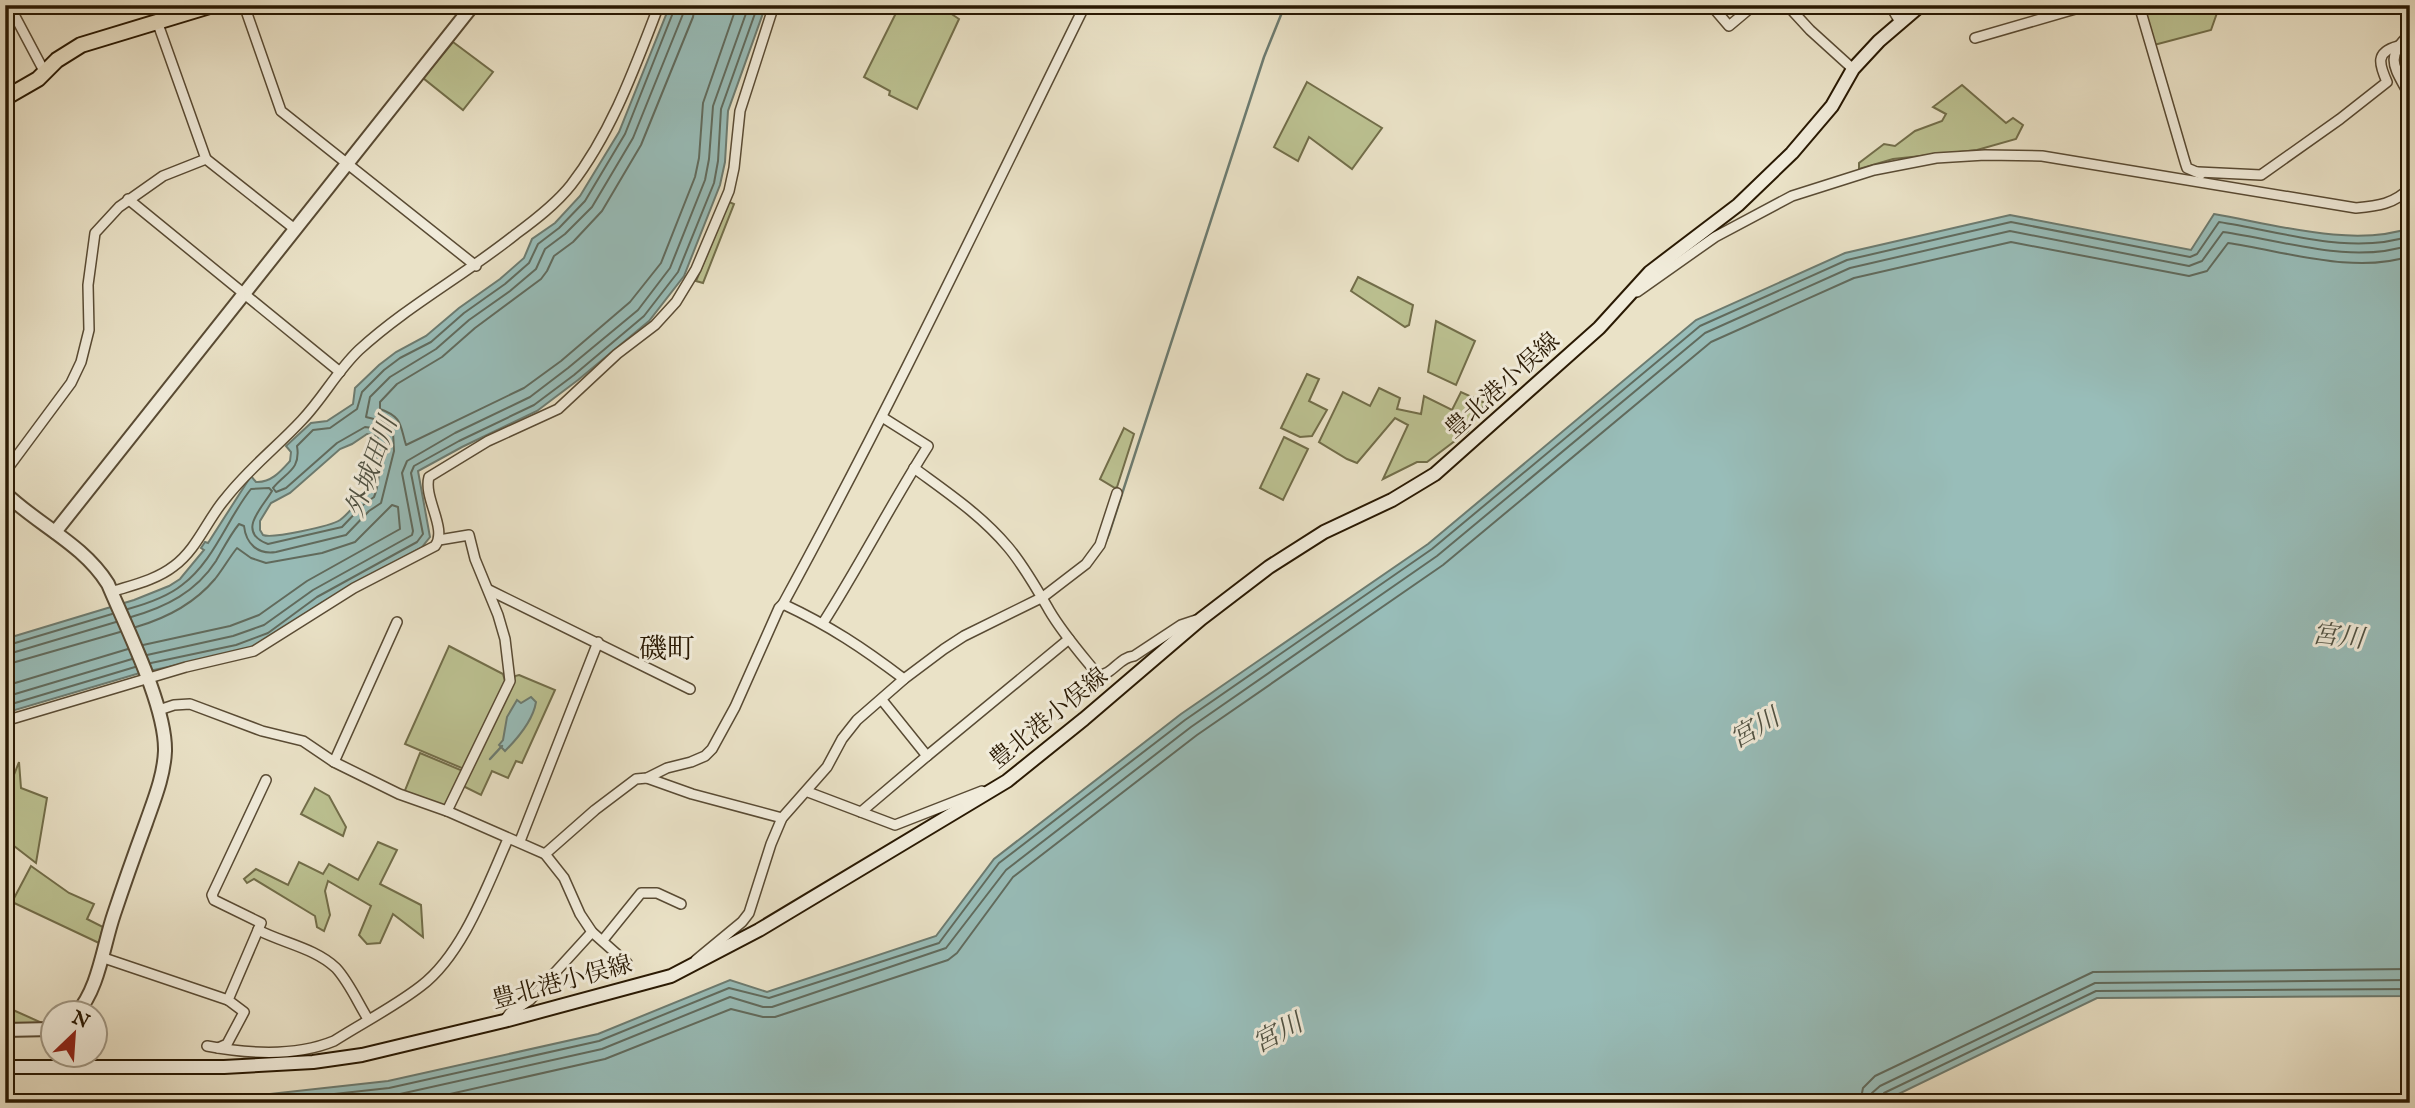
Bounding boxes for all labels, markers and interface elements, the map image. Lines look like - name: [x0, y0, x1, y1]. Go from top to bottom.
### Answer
- street label: 豊北港小俣線: [1439, 326, 1567, 446]
- water label: 外城田川: [339, 410, 406, 522]
- water label: 宮川: [2310, 618, 2369, 656]
- district label: 磯町: [639, 633, 695, 668]
- street label: 豊北港小俣線: [983, 662, 1115, 776]
- water label: 宮川: [1724, 700, 1788, 756]
- street label: 豊北港小俣線: [488, 949, 636, 1017]
- north arrow: [38, 1000, 108, 1070]
- text: N: [67, 1006, 93, 1035]
- water label: 宮川: [1247, 1006, 1311, 1061]

